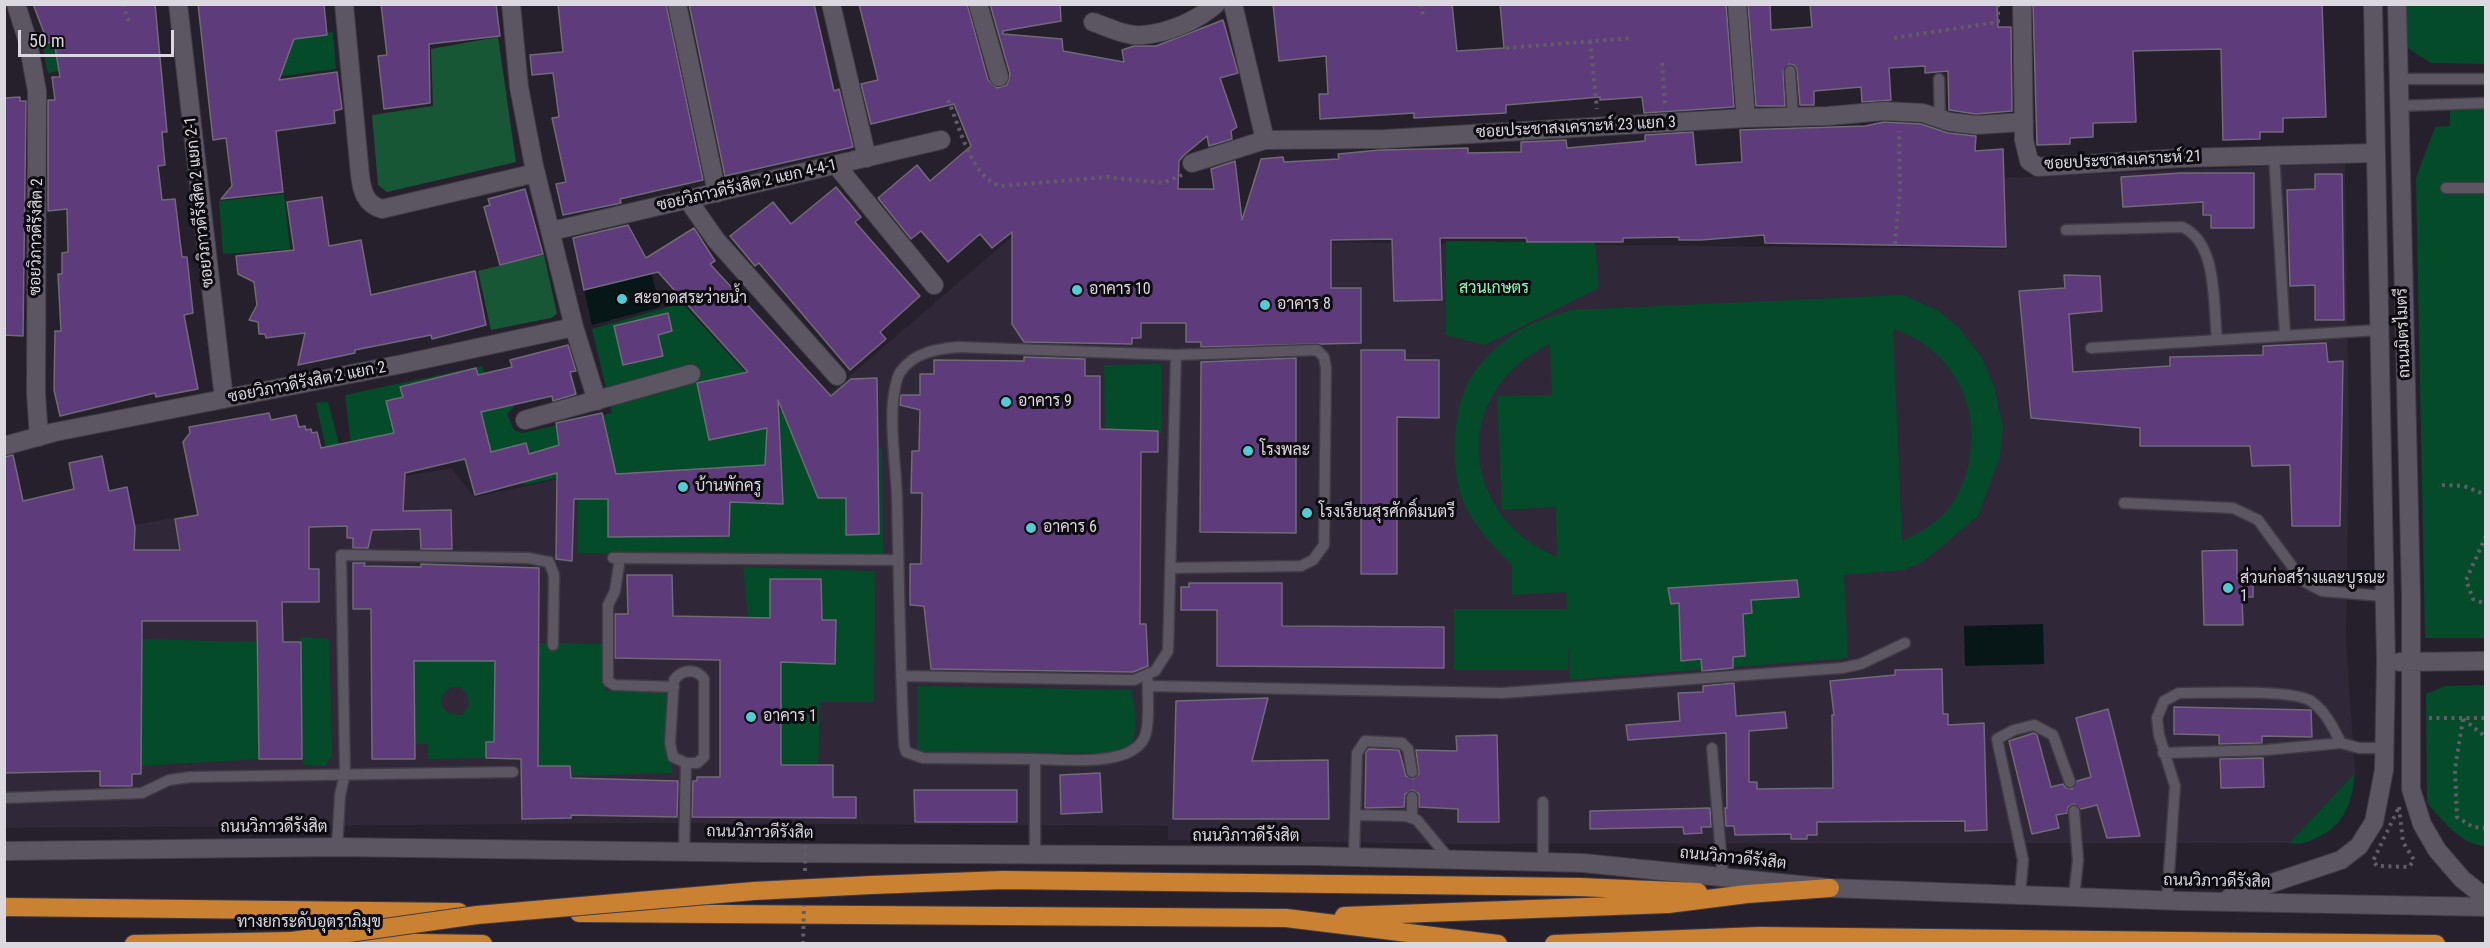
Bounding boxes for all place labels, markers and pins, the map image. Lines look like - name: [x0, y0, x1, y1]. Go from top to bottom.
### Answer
- place label: อาคาร 10: [1089, 280, 1151, 300]
- marker: อาคาร 10: [1070, 283, 1084, 297]
- place label: สะอาดสระว่ายน้ำ: [634, 289, 747, 309]
- marker: สะอาดสระว่ายน้ำ: [615, 292, 629, 306]
- place label: อาคาร 8: [1277, 295, 1331, 315]
- marker: อาคาร 8: [1258, 298, 1272, 312]
- place label: อาคาร 9: [1018, 392, 1072, 412]
- marker: อาคาร 9: [999, 395, 1013, 409]
- place label: โรงพละ: [1260, 441, 1310, 461]
- marker: โรงพละ: [1241, 444, 1255, 458]
- place label: บ้านพักครู: [695, 477, 761, 497]
- marker: บ้านพักครู: [676, 480, 690, 494]
- place label: โรงเรียนสุรศักดิ์มนตรี: [1319, 503, 1455, 523]
- marker: โรงเรียนสุรศักดิ์มนตรี: [1300, 506, 1314, 520]
- place label: อาคาร 6: [1043, 518, 1097, 538]
- marker: อาคาร 6: [1024, 521, 1038, 535]
- place label: ส่วนก่อสร้างและบูรณะ 1: [2240, 569, 2385, 607]
- marker: ส่วนก่อสร้างและบูรณะ 1: [2221, 581, 2235, 595]
- place label: อาคาร 1: [763, 707, 817, 727]
- marker: อาคาร 1: [744, 710, 758, 724]

